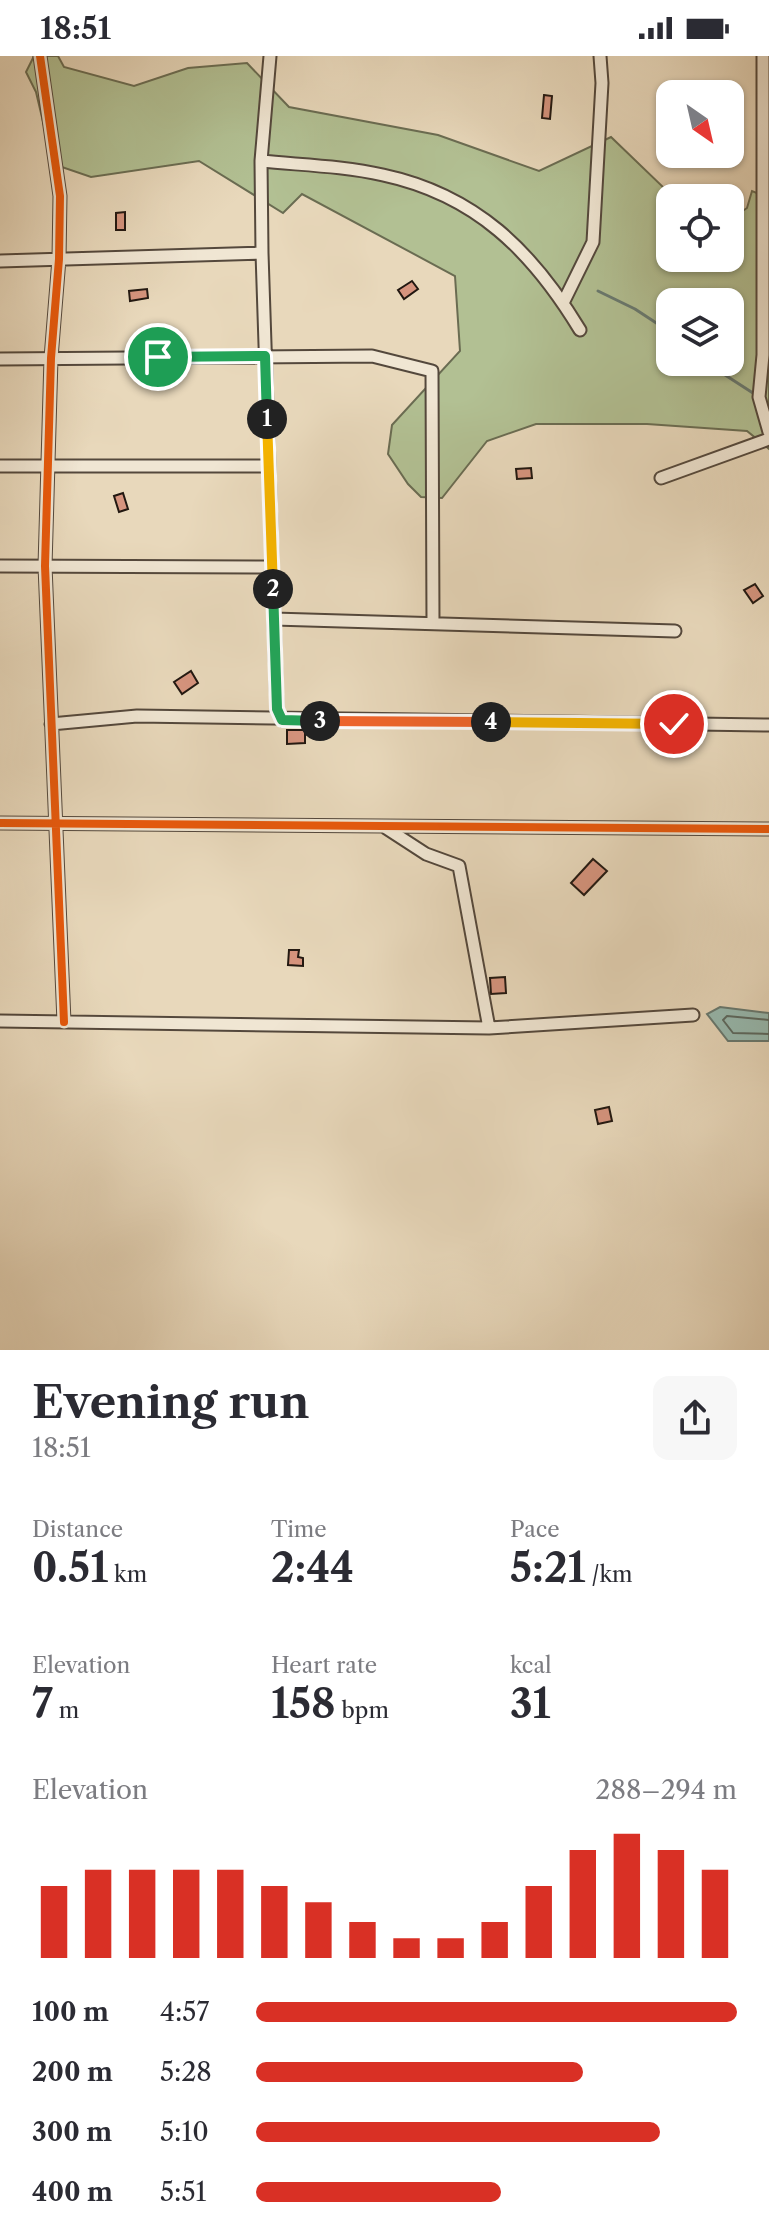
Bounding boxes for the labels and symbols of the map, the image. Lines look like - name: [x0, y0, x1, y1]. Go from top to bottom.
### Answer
- north arrow: [656, 80, 744, 168]
- pin: [124, 323, 192, 391]
- pin: 1: [247, 399, 287, 439]
- pin: 2: [253, 569, 293, 609]
- pin: [640, 690, 708, 758]
- pin: 3: [300, 701, 340, 741]
- pin: 4: [471, 702, 511, 742]

